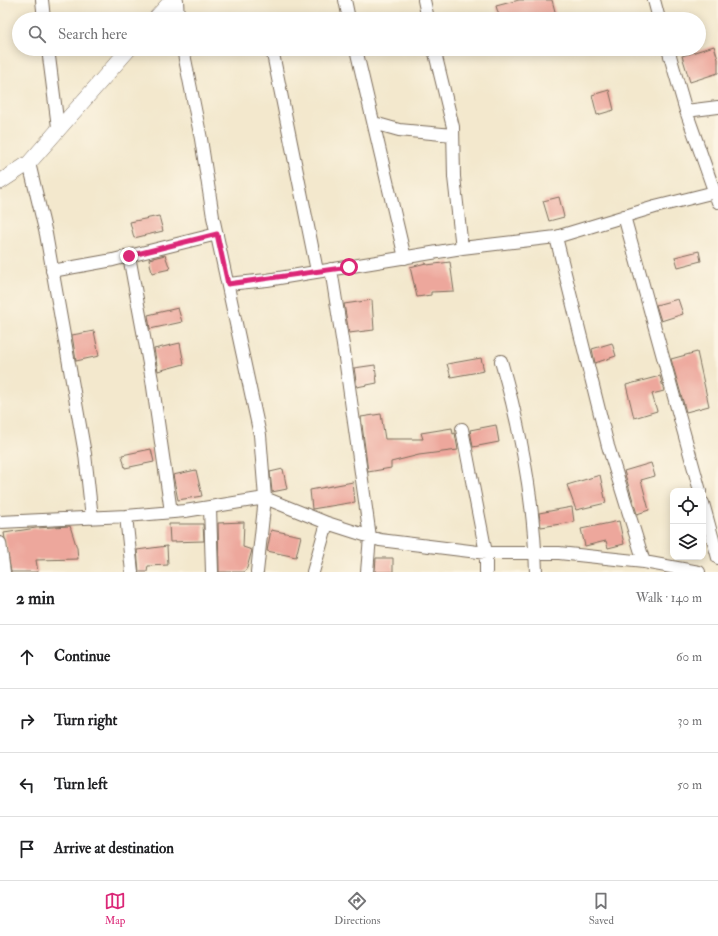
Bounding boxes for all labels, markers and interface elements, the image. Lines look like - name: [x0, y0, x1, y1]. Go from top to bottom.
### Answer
- search box: [12, 12, 706, 56]
- icon: search: [26, 23, 48, 45]
- text: Search here: [58, 25, 127, 44]
- route end: [120, 247, 138, 265]
- route start: [340, 258, 358, 276]
- map controls: [670, 488, 706, 560]
- button: locate: [670, 488, 706, 524]
- button: layers: [670, 524, 706, 560]
- text: 2 min: [16, 588, 55, 609]
- text: Walk · 140 m: [636, 590, 702, 606]
- icon: ahead: [16, 646, 38, 668]
- text: Continue: [54, 647, 110, 666]
- text: 60 m: [676, 649, 702, 665]
- icon: right: [16, 710, 38, 732]
- text: Turn right: [54, 711, 117, 730]
- text: 30 m: [678, 713, 702, 729]
- icon: left: [16, 774, 38, 796]
- text: Turn left: [54, 775, 108, 794]
- text: 50 m: [677, 777, 702, 793]
- icon: arrive: [16, 838, 38, 860]
- text: Arrive at destination: [54, 839, 174, 858]
- tab: Map: [104, 890, 126, 927]
- tab: Directions: [334, 890, 381, 927]
- tab: Saved: [589, 890, 614, 927]

